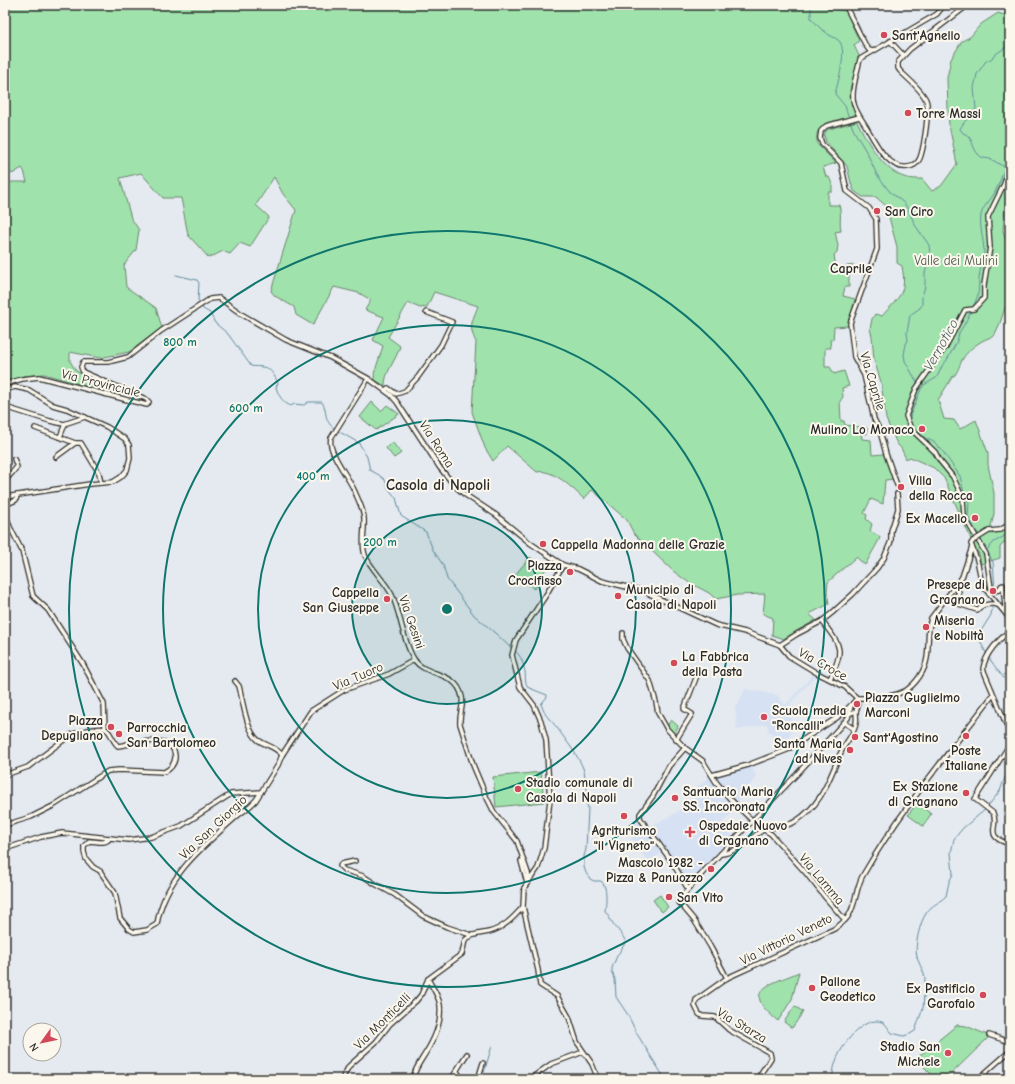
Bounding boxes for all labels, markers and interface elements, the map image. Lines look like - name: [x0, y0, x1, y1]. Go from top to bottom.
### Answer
- place label: Sant'Agnello: [892, 28, 961, 43]
- marker: Sant'Agnello: [879, 30, 889, 40]
- place label: Torre Massi: [916, 106, 981, 121]
- marker: Torre Massi: [903, 108, 913, 118]
- place label: San Ciro: [885, 204, 933, 219]
- marker: San Ciro: [872, 206, 882, 216]
- park label: Valle dei Mulini: [914, 253, 998, 268]
- district label: Caprile: [830, 260, 872, 277]
- water label: Vernotico: [920, 316, 962, 374]
- text: 800 m: [163, 335, 197, 349]
- street label: Via Caprile: [857, 350, 889, 412]
- street label: Via Provinciale: [60, 366, 142, 400]
- text: 600 m: [229, 401, 263, 415]
- street label: Via Roma: [416, 418, 458, 470]
- place label: Mulino Lo Monaco: [810, 422, 914, 437]
- marker: Mulino Lo Monaco: [917, 424, 927, 434]
- text: 400 m: [296, 469, 330, 483]
- place label: Villa della Rocca: [909, 473, 973, 503]
- district label: Casola di Napoli: [386, 476, 490, 494]
- marker: Villa della Rocca: [896, 482, 906, 492]
- place label: Ex Macello: [906, 511, 967, 526]
- marker: Ex Macello: [970, 513, 980, 523]
- text: 200 m: [363, 535, 397, 549]
- place label: Cappella Madonna delle Grazie: [551, 537, 725, 552]
- marker: Cappella Madonna delle Grazie: [538, 539, 548, 549]
- place label: Piazza Crocifisso: [508, 558, 562, 588]
- marker: Piazza Crocifisso: [565, 567, 575, 577]
- place label: Presepe di Gragnano: [927, 577, 985, 607]
- place label: Municipio di Casola di Napoli: [626, 582, 716, 612]
- place label: Cappella San Giuseppe: [303, 585, 380, 615]
- marker: Presepe di Gragnano: [988, 586, 998, 596]
- marker: Municipio di Casola di Napoli: [613, 591, 623, 601]
- street label: Via Gesini: [396, 593, 428, 651]
- marker: Cappella San Giuseppe: [382, 594, 392, 604]
- centre of rings: [440, 602, 454, 616]
- place label: Miseria e Nobiltà: [934, 613, 984, 643]
- marker: Miseria e Nobiltà: [921, 622, 931, 632]
- street label: Via Croce: [796, 644, 850, 684]
- place label: La Fabbrica della Pasta: [682, 649, 749, 679]
- marker: La Fabbrica della Pasta: [669, 658, 679, 668]
- street label: Via Tuoro: [331, 659, 385, 693]
- place label: Piazza Guglielmo Marconi: [865, 690, 960, 720]
- marker: Piazza Guglielmo Marconi: [852, 699, 862, 709]
- place label: Scuola media "Roncalli": [772, 703, 846, 733]
- marker: Scuola media "Roncalli": [759, 712, 769, 722]
- place label: Piazza Depugliano: [41, 713, 103, 743]
- place label: Parrocchia San Bartolomeo: [127, 720, 216, 750]
- marker: Piazza Depugliano: [106, 722, 116, 732]
- marker: Parrocchia San Bartolomeo: [114, 729, 124, 739]
- place label: Sant'Agostino: [863, 730, 939, 745]
- marker: Poste Italiane: [961, 731, 971, 741]
- marker: Sant'Agostino: [850, 732, 860, 742]
- place label: Santa Maria ad Nives: [774, 736, 842, 766]
- place label: Poste Italiane: [945, 743, 988, 773]
- marker: Santa Maria ad Nives: [845, 745, 855, 755]
- place label: Stadio comunale di Casola di Napoli: [526, 775, 633, 805]
- place label: Ex Stazione di Gragnano: [888, 779, 959, 809]
- marker: Stadio comunale di Casola di Napoli: [513, 784, 523, 794]
- place label: Santuario Maria SS. Incoronata: [683, 784, 773, 814]
- marker: Ex Stazione di Gragnano: [961, 788, 971, 798]
- street label: Via San Giorgio: [176, 792, 250, 862]
- marker: Santuario Maria SS. Incoronata: [670, 793, 680, 803]
- marker: Agriturismo "il Vigneto": [619, 811, 629, 821]
- place label: Ospedale Nuovo di Gragnano: [699, 818, 788, 848]
- place label: Agriturismo "il Vigneto": [592, 823, 657, 853]
- marker: Ospedale Nuovo di Gragnano: [684, 826, 696, 838]
- street label: Via Lamma: [796, 850, 848, 908]
- place label: Mascolo 1982 - Pizza & Panuozzo: [606, 855, 703, 885]
- marker: Mascolo 1982 - Pizza & Panuozzo: [706, 864, 716, 874]
- place label: San Vito: [677, 890, 723, 905]
- marker: San Vito: [664, 892, 674, 902]
- street label: Via Vittorio Veneto: [737, 910, 835, 968]
- place label: Pallone Geodetico: [820, 974, 876, 1004]
- place label: Ex Pastificio Garofalo: [906, 981, 975, 1011]
- marker: Pallone Geodetico: [807, 983, 817, 993]
- street label: Via Monticelli: [351, 990, 413, 1052]
- marker: Ex Pastificio Garofalo: [978, 990, 988, 1000]
- street label: Via Starza: [714, 1004, 770, 1046]
- north arrow: [22, 1022, 62, 1062]
- place label: Stadio San Michele: [880, 1039, 941, 1069]
- text: N: [27, 1041, 41, 1054]
- marker: Stadio San Michele: [943, 1048, 953, 1058]

